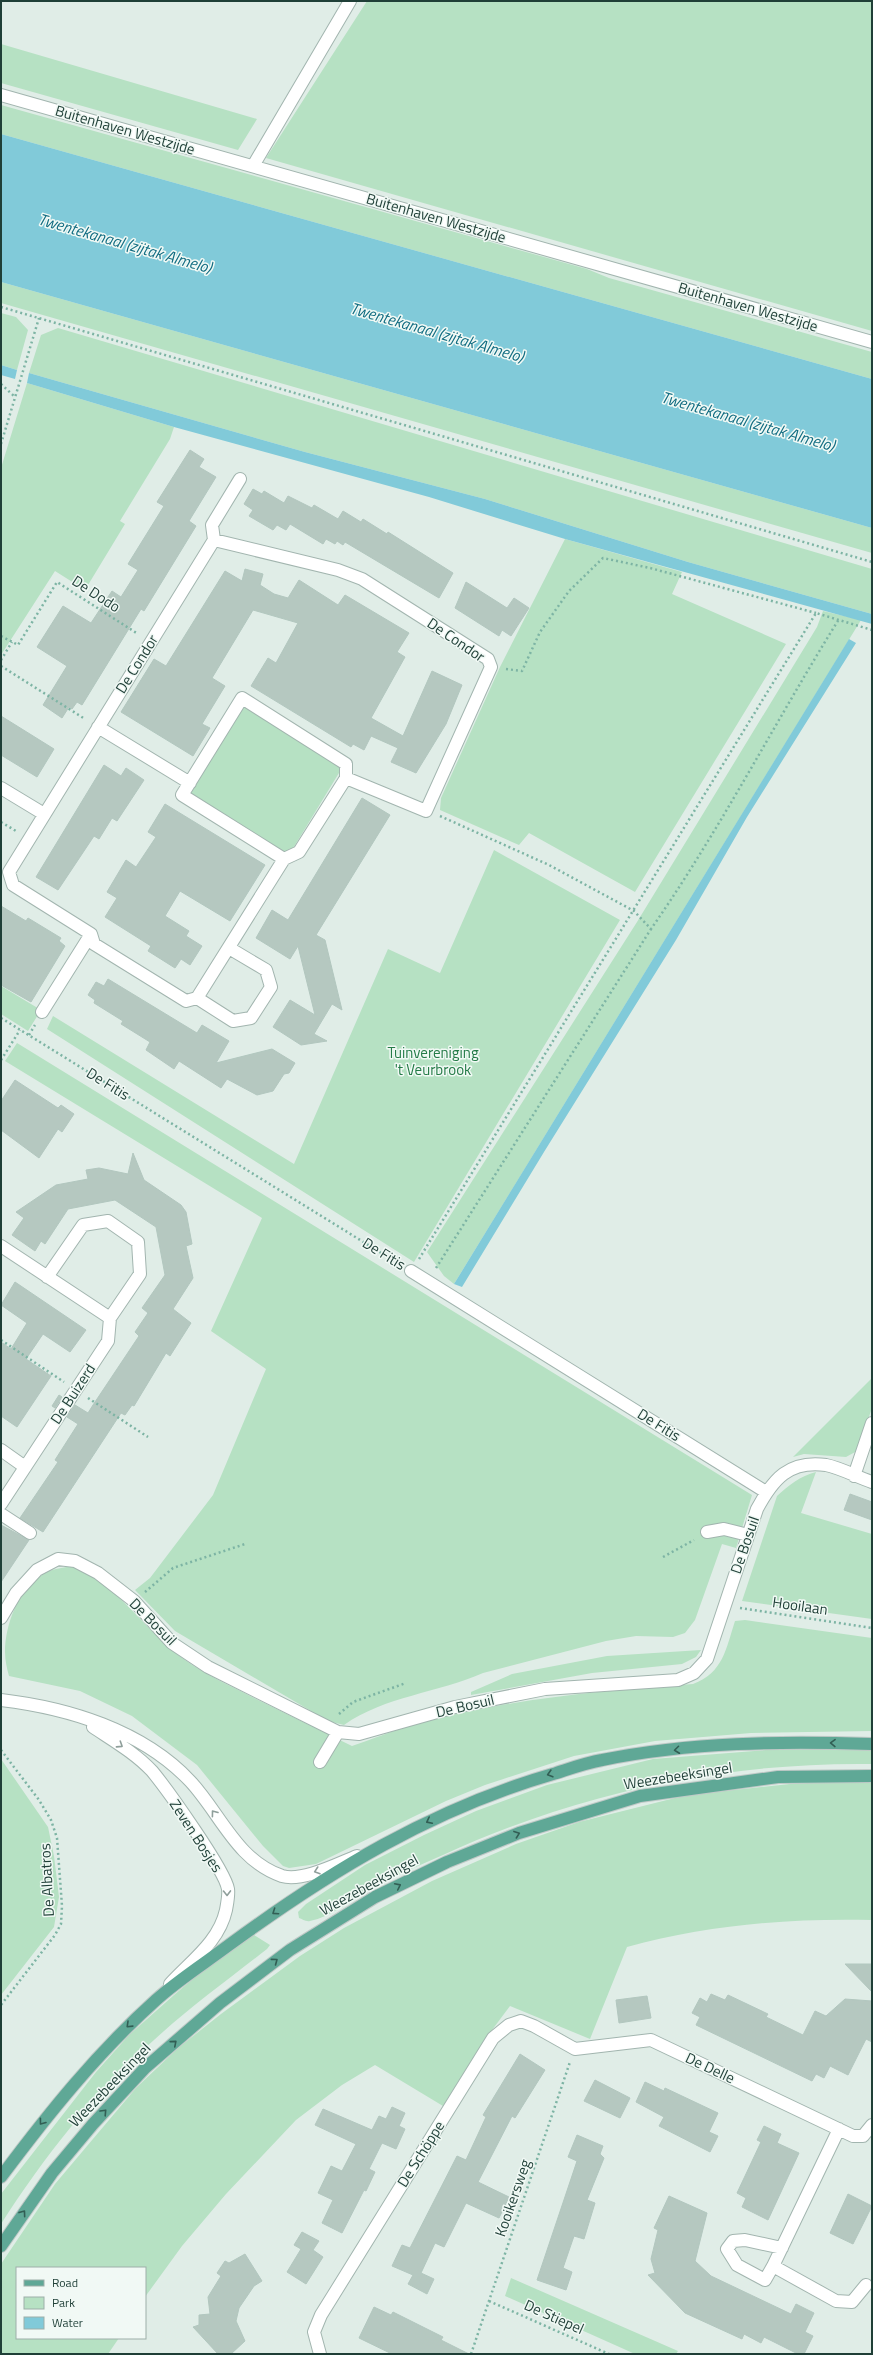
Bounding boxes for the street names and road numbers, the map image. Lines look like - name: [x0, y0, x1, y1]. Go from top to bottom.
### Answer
- street label: Buitenhaven Westzijde: [52, 99, 198, 161]
- street label: Buitenhaven Westzijde: [363, 187, 509, 249]
- street label: Buitenhaven Westzijde: [675, 276, 821, 338]
- street label: De Dodo: [67, 569, 125, 618]
- street label: De Condor: [423, 612, 490, 667]
- street label: De Condor: [109, 630, 164, 698]
- street label: De Fitis: [82, 1061, 134, 1106]
- street label: De Fitis: [358, 1231, 410, 1276]
- street label: De Buizerd: [44, 1359, 101, 1429]
- street label: De Fitis: [633, 1402, 685, 1447]
- street label: De Bosuil: [724, 1513, 765, 1577]
- street label: Hooilaan: [771, 1590, 829, 1621]
- street label: De Bosuil: [124, 1593, 182, 1651]
- street label: De Bosuil: [433, 1688, 496, 1723]
- street label: Weezebeeksingel: [622, 1756, 734, 1795]
- street label: Zeven Bosjes: [164, 1795, 229, 1877]
- street label: De Albatros: [33, 1843, 60, 1917]
- street label: Weezebeeksingel: [315, 1848, 422, 1921]
- street label: Weezebeeksingel: [63, 2037, 156, 2132]
- street label: De Delle: [682, 2046, 739, 2089]
- street label: De Schöppe: [391, 2116, 450, 2191]
- street label: Kooikersweg: [489, 2156, 537, 2240]
- street label: De Stiepel: [520, 2293, 588, 2340]

